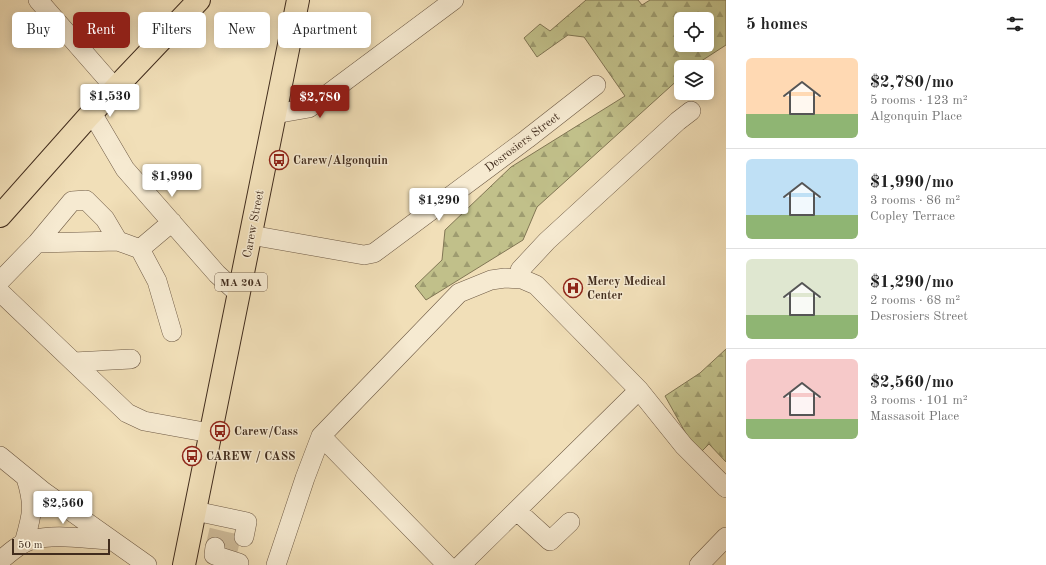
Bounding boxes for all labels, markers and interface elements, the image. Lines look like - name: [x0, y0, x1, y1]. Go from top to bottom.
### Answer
- chip: Buy: [12, 12, 65, 48]
- chip: Rent: [73, 12, 130, 48]
- chip: Filters: [138, 12, 206, 48]
- chip: New: [214, 12, 270, 48]
- chip: Apartment: [278, 12, 371, 48]
- map controls: [674, 12, 714, 100]
- button: locate: [674, 12, 714, 52]
- icon: filters: [1004, 13, 1026, 35]
- text: 5 homes: [746, 16, 808, 33]
- button: layers: [674, 60, 714, 100]
- icon: home: [778, 74, 826, 122]
- text: $2,780/mo: [870, 74, 954, 91]
- pin: $1,530: [77, 84, 143, 118]
- pin: $2,780: [287, 85, 353, 119]
- text: $1,530: [89, 90, 131, 103]
- text: $2,780: [299, 91, 341, 104]
- text: 5 rooms · 123 m²: [870, 94, 968, 107]
- text: Algonquin Place: [870, 110, 962, 123]
- street label: Desrosiers Street: [483, 111, 562, 175]
- bus stop icon: Carew/Algonquin: [268, 149, 290, 171]
- place label: Carew/Algonquin: [293, 155, 388, 167]
- pin: $1,990: [139, 164, 205, 198]
- text: $1,990: [151, 170, 193, 183]
- text: $1,990/mo: [870, 174, 954, 191]
- icon: home: [778, 175, 826, 223]
- pin: $1,290: [406, 188, 472, 222]
- street label: Carew Street: [242, 189, 266, 259]
- text: $1,290: [418, 194, 460, 207]
- text: 3 rooms · 86 m²: [870, 194, 960, 207]
- text: Copley Terrace: [870, 210, 955, 223]
- road number: MA 20A: [215, 273, 267, 291]
- text: $1,290/mo: [870, 274, 954, 291]
- icon: home: [778, 275, 826, 323]
- place label: Mercy Medical Center: [587, 276, 666, 302]
- hospital icon: Mercy Medical Center: [562, 277, 584, 299]
- text: 2 rooms · 68 m²: [870, 294, 960, 307]
- text: Desrosiers Street: [870, 310, 968, 323]
- text: $2,560/mo: [870, 374, 954, 391]
- icon: home: [778, 375, 826, 423]
- text: 3 rooms · 101 m²: [870, 394, 968, 407]
- text: Massasoit Place: [870, 410, 959, 423]
- bus stop icon: Carew/Cass: [209, 420, 231, 442]
- place label: Carew/Cass: [234, 426, 298, 438]
- bus stop icon: CAREW / CASS: [181, 445, 203, 467]
- place label: CAREW / CASS: [206, 451, 296, 463]
- pin: $2,560: [30, 491, 96, 525]
- text: $2,560: [42, 497, 84, 510]
- scale bar: [12, 537, 110, 556]
- text: 50 m: [18, 540, 43, 551]

